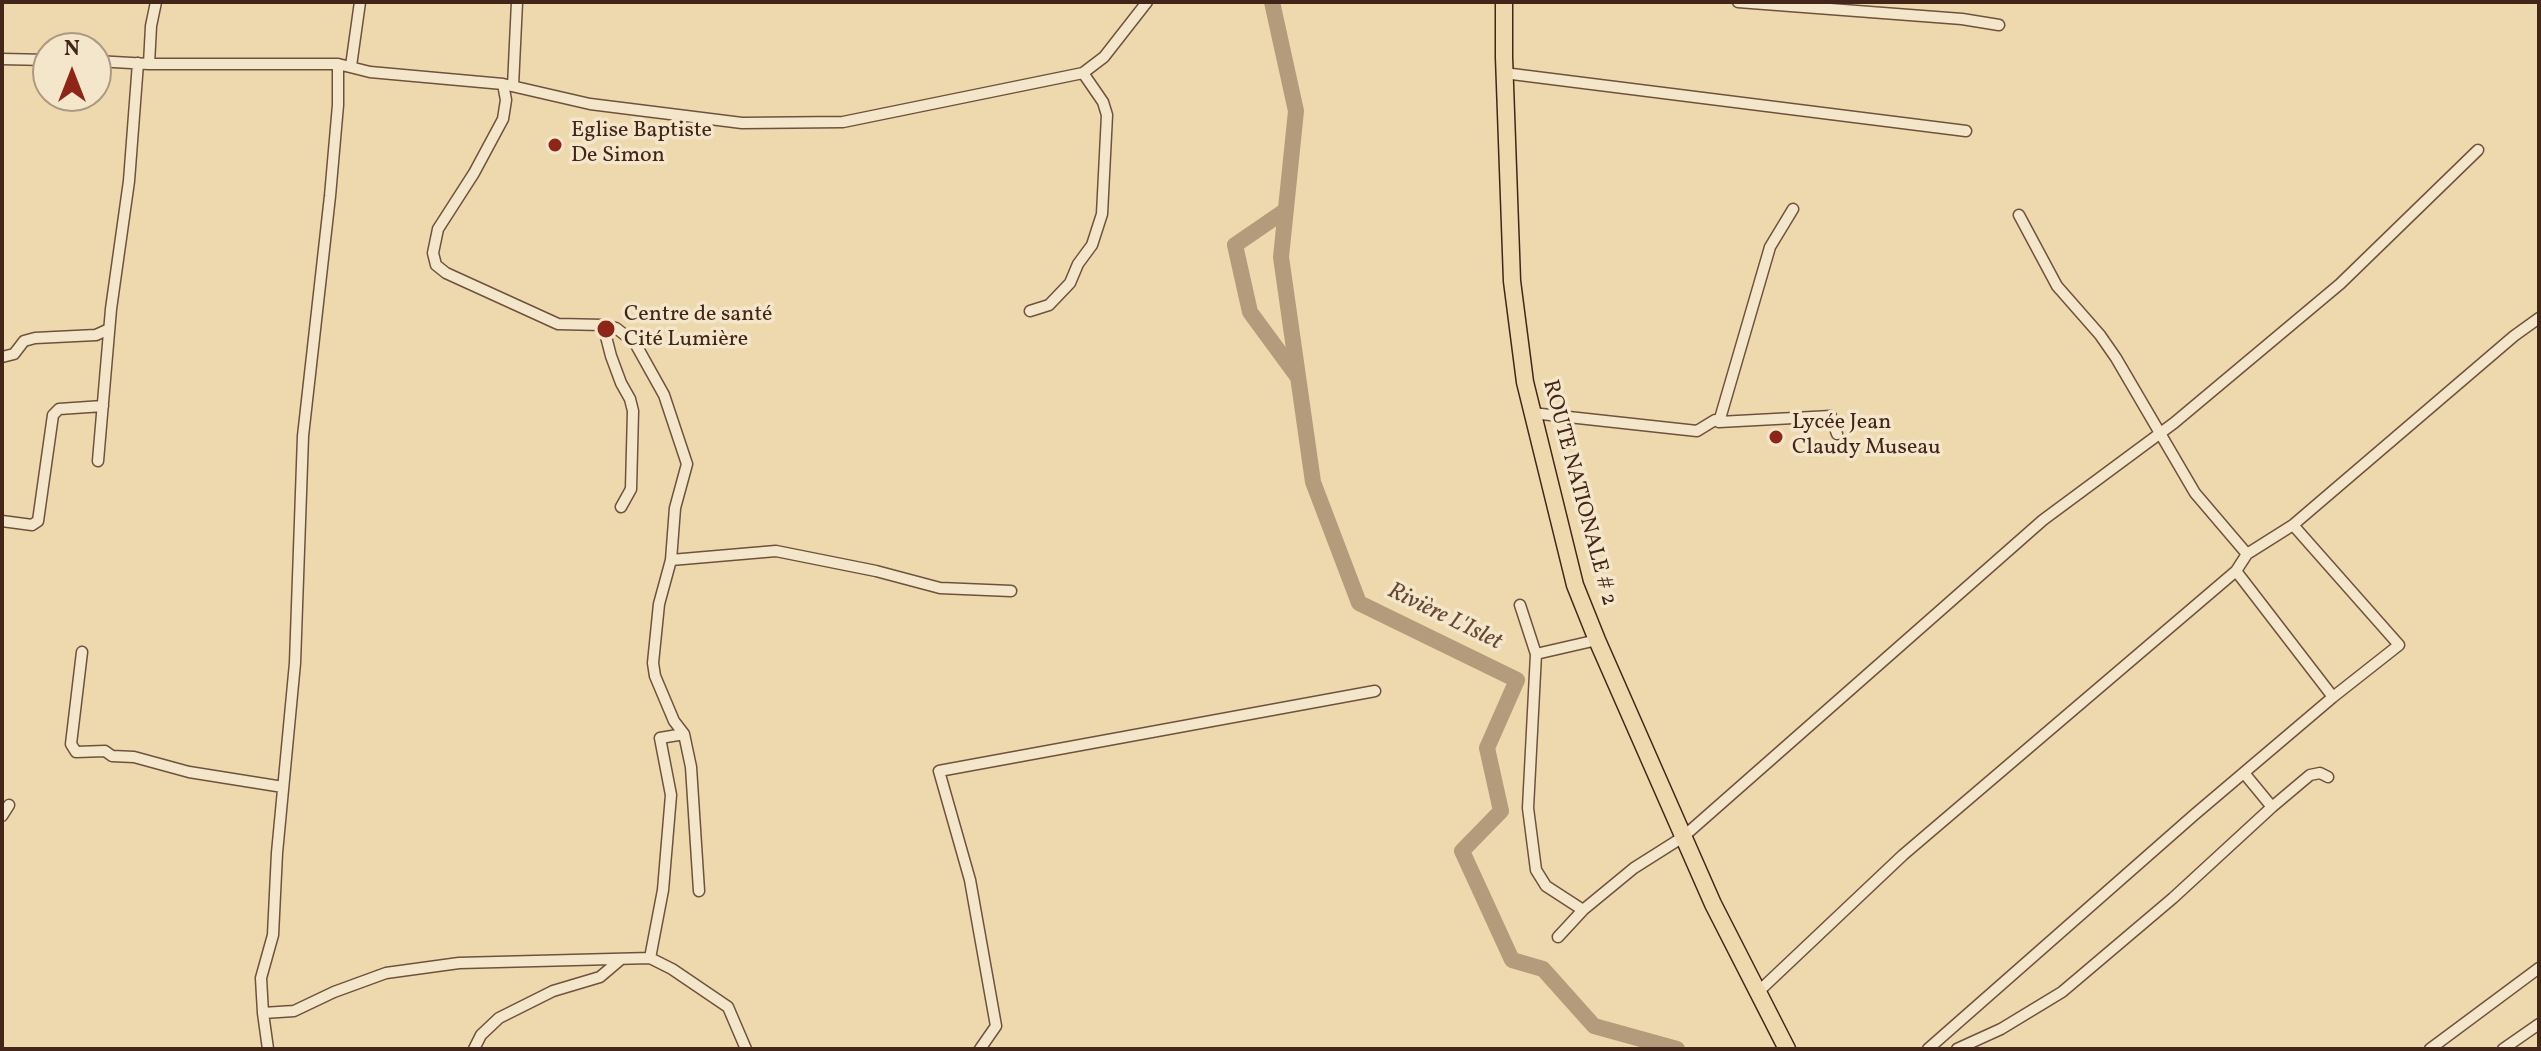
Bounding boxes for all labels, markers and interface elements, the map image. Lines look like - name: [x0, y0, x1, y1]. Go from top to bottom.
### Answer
- north arrow: [32, 32, 112, 112]
- text: N: [64, 34, 80, 65]
- place label: Eglise Baptiste De Simon: [571, 119, 712, 170]
- marker: Eglise Baptiste De Simon: [546, 136, 564, 154]
- place label: Centre de santé Cité Lumière: [624, 303, 772, 354]
- marker: Centre de santé Cité Lumière: [595, 318, 617, 340]
- street label: ROUTE NATIONALE # 2: [1535, 377, 1621, 609]
- place label: Lycée Jean Claudy Museau: [1792, 411, 1941, 462]
- marker: Lycée Jean Claudy Museau: [1767, 428, 1785, 446]
- water label: Rivière L'Islet: [1382, 578, 1506, 658]

